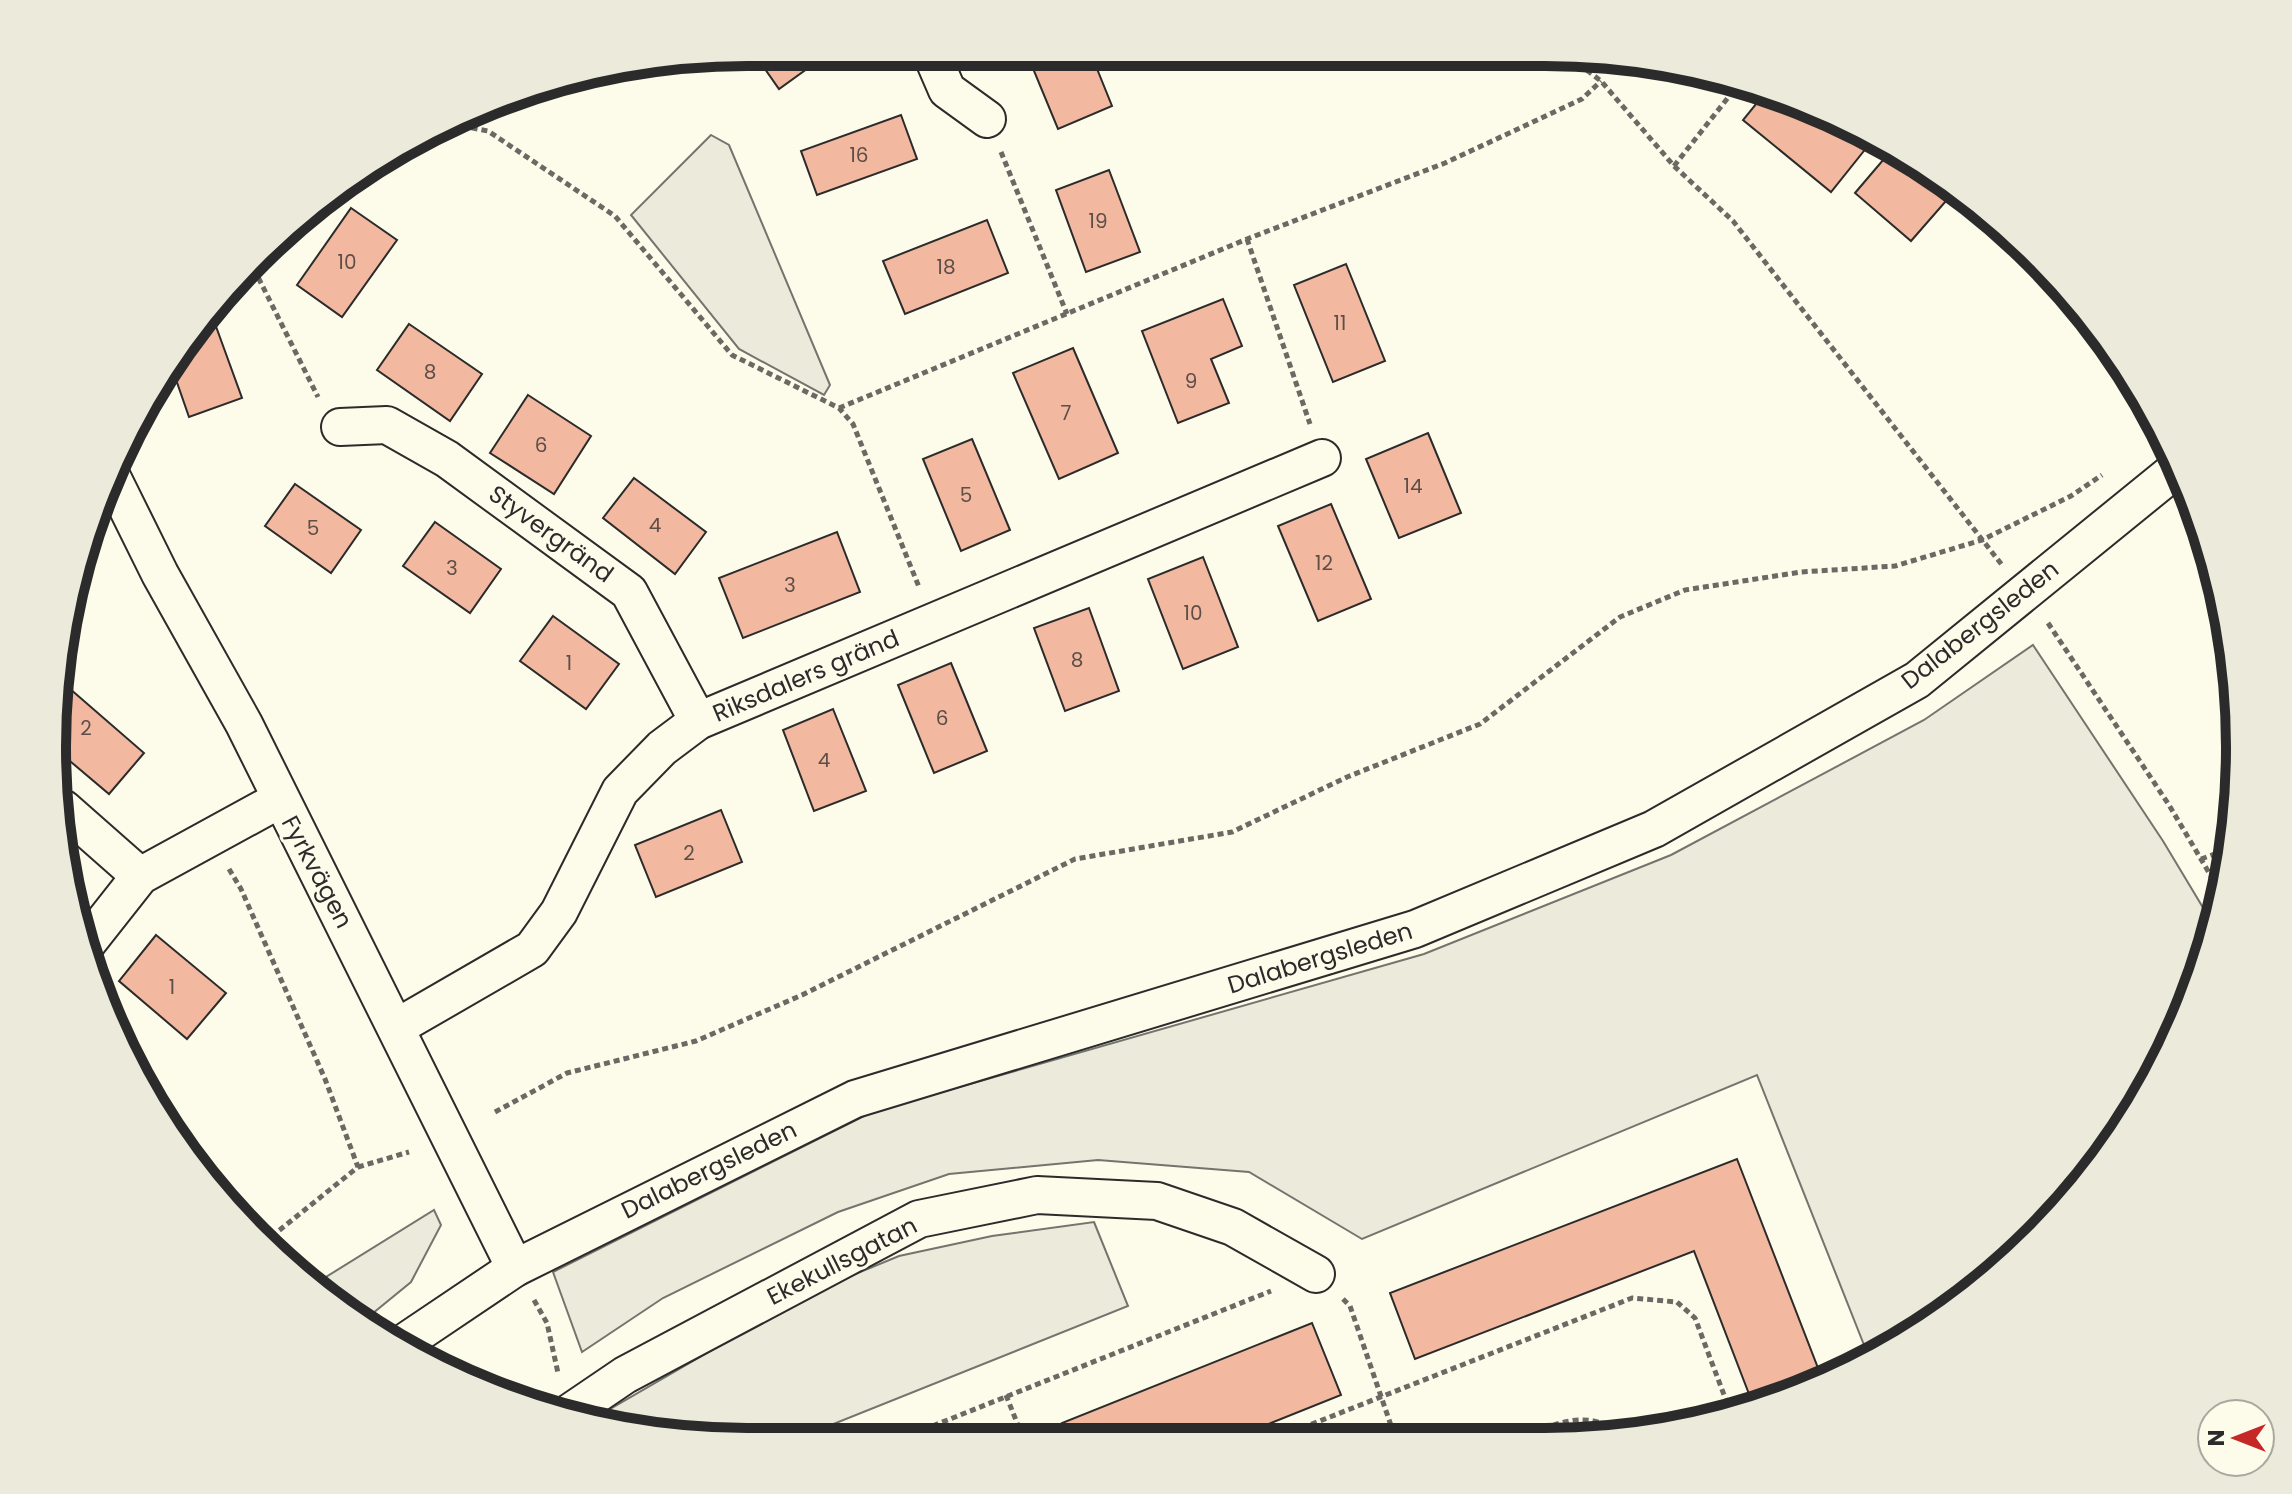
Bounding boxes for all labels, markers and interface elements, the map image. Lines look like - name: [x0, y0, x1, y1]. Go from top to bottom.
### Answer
- house number: 16: [849, 141, 869, 169]
- house number: 19: [1089, 207, 1108, 235]
- house number: 10: [338, 248, 356, 276]
- house number: 18: [936, 253, 956, 281]
- house number: 11: [1334, 309, 1346, 337]
- house number: 8: [424, 358, 436, 386]
- house number: 9: [1185, 367, 1197, 395]
- house number: 7: [1061, 399, 1072, 427]
- house number: 6: [535, 431, 547, 459]
- house number: 14: [1404, 472, 1422, 500]
- street label: Styvergränd: [482, 477, 620, 590]
- house number: 5: [960, 481, 972, 509]
- house number: 4: [649, 511, 661, 539]
- house number: 5: [307, 514, 319, 542]
- house number: 12: [1315, 549, 1333, 577]
- street label: Dalabergsleden: [1894, 553, 2065, 697]
- house number: 3: [446, 554, 458, 582]
- house number: 3: [784, 571, 796, 599]
- house number: 10: [1184, 599, 1202, 627]
- street label: Riksdalers gränd: [708, 621, 904, 730]
- house number: 8: [1071, 646, 1083, 674]
- house number: 1: [566, 649, 572, 677]
- house number: 6: [936, 704, 948, 732]
- house number: 2: [80, 714, 92, 742]
- house number: 4: [818, 746, 830, 774]
- street label: Fyrkvägen: [274, 810, 361, 934]
- house number: 2: [683, 839, 695, 867]
- street label: Dalabergsleden: [1224, 914, 1416, 1001]
- house number: 1: [169, 973, 175, 1001]
- street label: Dalabergsleden: [616, 1113, 802, 1226]
- street label: Ekekullsgatan: [761, 1209, 923, 1313]
- north arrow: [2196, 1398, 2276, 1478]
- text: N: [2201, 1430, 2232, 1446]

